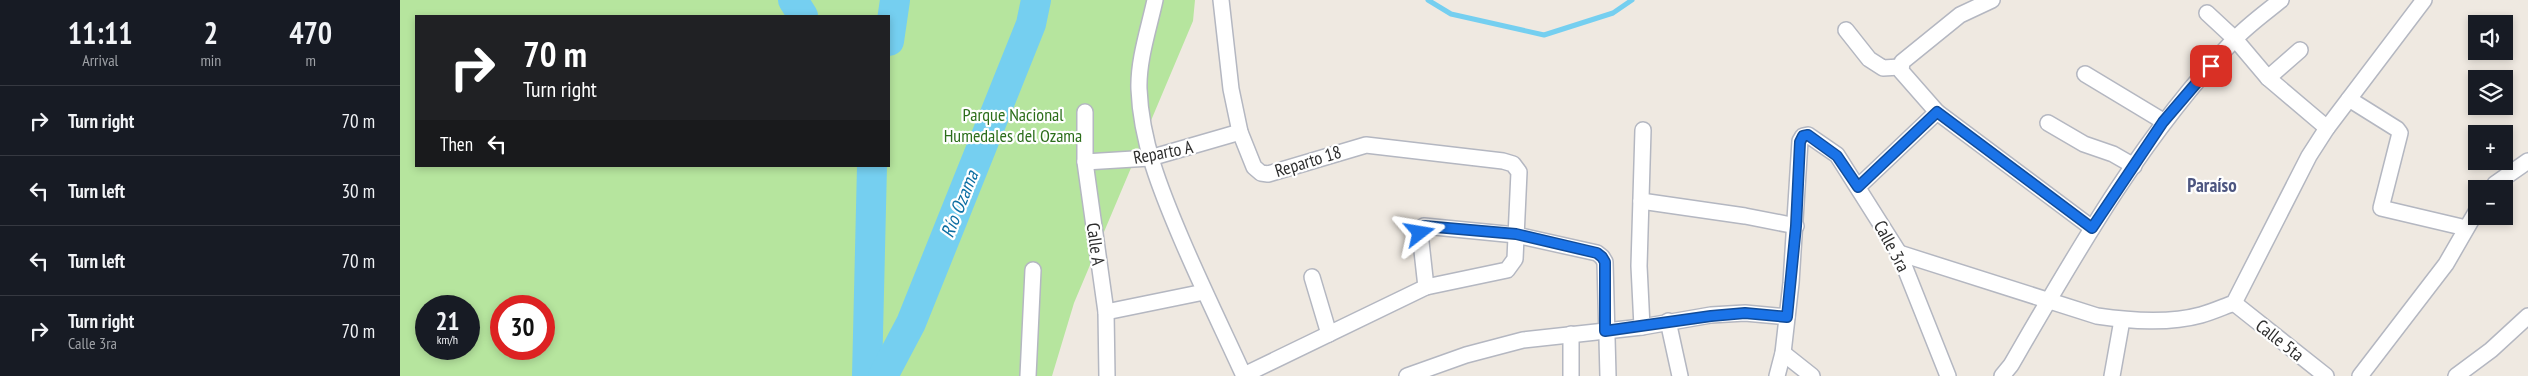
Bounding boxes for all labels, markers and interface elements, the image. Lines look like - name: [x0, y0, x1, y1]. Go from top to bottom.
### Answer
- text: 11:11: [68, 13, 133, 52]
- text: 2: [204, 13, 218, 52]
- text: 470: [289, 13, 332, 52]
- map controls: [2468, 15, 2513, 225]
- button: sound: [2468, 15, 2513, 60]
- text: 70 m: [523, 31, 587, 77]
- icon: right: [440, 35, 505, 100]
- pin: [2190, 45, 2232, 87]
- text: Arrival: [82, 50, 118, 70]
- text: min: [200, 50, 221, 70]
- text: m: [305, 50, 316, 70]
- icon: arrive: [2197, 52, 2225, 80]
- button: layers: [2468, 70, 2513, 115]
- text: Turn right: [523, 75, 597, 103]
- park label: Parque Nacional Humedales del Ozama: [944, 103, 1082, 147]
- icon: right: [25, 107, 53, 135]
- text: Turn right: [68, 109, 134, 133]
- text: 70 m: [342, 109, 375, 133]
- button: +: [2468, 125, 2513, 170]
- icon: left: [483, 130, 511, 158]
- text: Then: [440, 132, 473, 156]
- street label: Reparto A: [1131, 135, 1195, 169]
- street label: Reparto 18: [1272, 140, 1344, 182]
- water label: Río Ozama: [935, 166, 984, 241]
- district label: Paraíso: [2187, 173, 2237, 197]
- icon: left: [25, 177, 53, 205]
- text: Turn left: [68, 179, 125, 203]
- text: 30 m: [342, 179, 375, 203]
- button: −: [2468, 180, 2513, 225]
- position arrow: [1393, 206, 1445, 258]
- street label: Calle 3ra: [1869, 216, 1915, 276]
- street label: Calle A: [1082, 221, 1110, 267]
- icon: left: [25, 247, 53, 275]
- text: Turn left: [68, 249, 125, 273]
- text: 70 m: [342, 249, 375, 273]
- speed limit sign: 30: [490, 295, 555, 360]
- text: 21: [436, 305, 459, 337]
- text: Turn right: [68, 309, 134, 333]
- street label: Calle 5ta: [2251, 314, 2309, 366]
- icon: right: [25, 317, 53, 345]
- text: 70 m: [342, 319, 375, 343]
- text: km/h: [437, 332, 458, 347]
- text: Calle 3ra: [68, 333, 117, 353]

